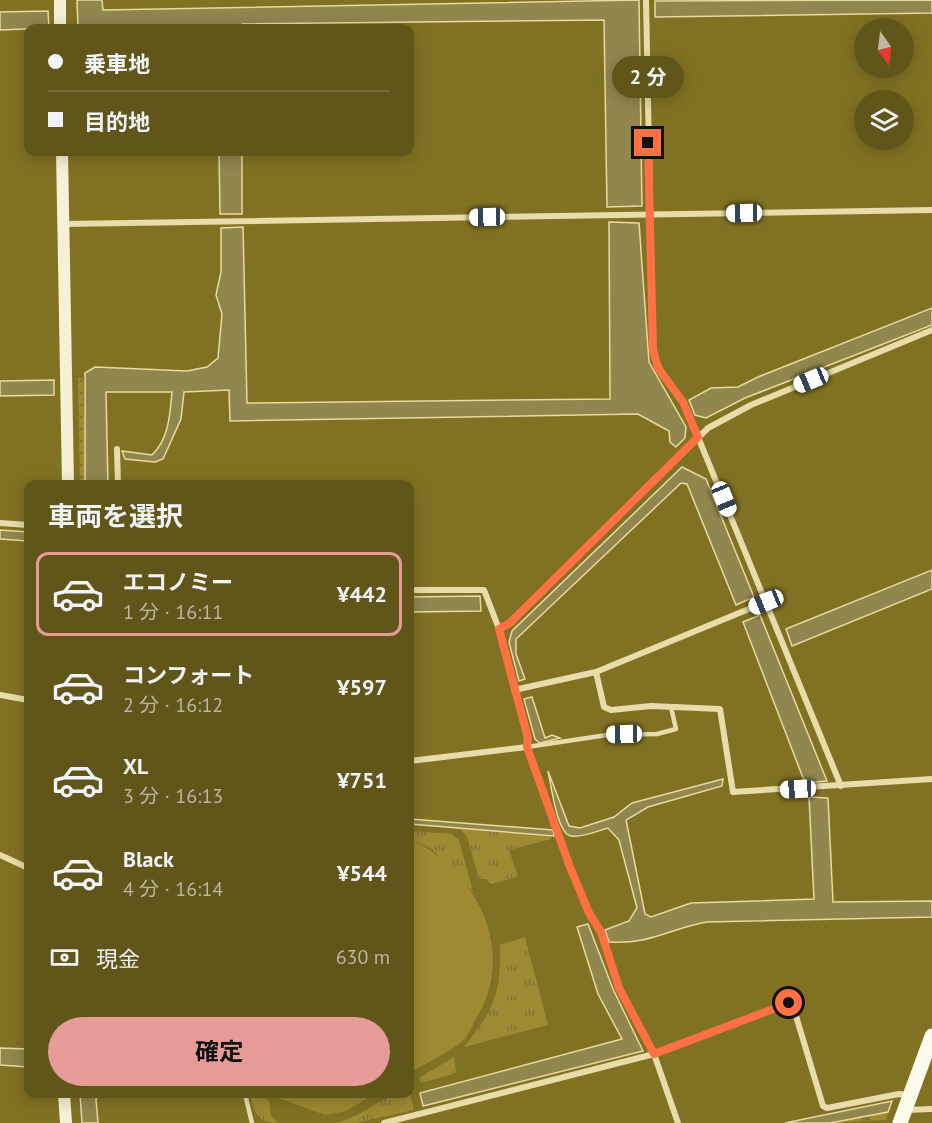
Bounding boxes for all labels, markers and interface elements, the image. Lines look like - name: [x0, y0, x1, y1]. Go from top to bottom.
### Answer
- north arrow: [854, 18, 914, 78]
- map controls: [854, 18, 914, 150]
- text: 乗車地: [84, 50, 150, 78]
- callout: 2 分: [612, 56, 684, 98]
- text: 2 分: [630, 64, 666, 90]
- button: layers: [854, 90, 914, 150]
- text: 目的地: [84, 108, 150, 136]
- route end: [634, 129, 661, 156]
- car: [726, 204, 762, 222]
- car: [469, 208, 505, 226]
- car: [791, 365, 831, 395]
- car: [709, 479, 739, 519]
- text: 車両を選択: [48, 499, 183, 533]
- icon: car: [51, 567, 105, 621]
- text: エコノミー: [123, 568, 233, 596]
- text: ¥442: [337, 580, 387, 608]
- car: [746, 587, 786, 617]
- text: 1 分 · 16:11: [123, 599, 223, 625]
- icon: car: [51, 660, 105, 714]
- text: コンフォート: [123, 661, 254, 689]
- text: ¥597: [337, 673, 387, 701]
- text: 2 分 · 16:12: [123, 692, 223, 718]
- car: [606, 725, 642, 743]
- text: XL: [123, 752, 148, 780]
- icon: car: [51, 753, 105, 807]
- text: ¥751: [337, 766, 387, 794]
- car: [780, 779, 816, 799]
- text: 3 分 · 16:13: [123, 783, 223, 809]
- text: Black: [123, 845, 174, 873]
- icon: car: [51, 846, 105, 900]
- text: ¥544: [337, 859, 387, 887]
- text: 4 分 · 16:14: [123, 876, 223, 902]
- icon: cash: [48, 941, 81, 974]
- text: 630 m: [336, 944, 390, 970]
- text: 現金: [96, 945, 140, 973]
- route start: [775, 989, 802, 1016]
- button: 確定: [48, 1017, 390, 1086]

